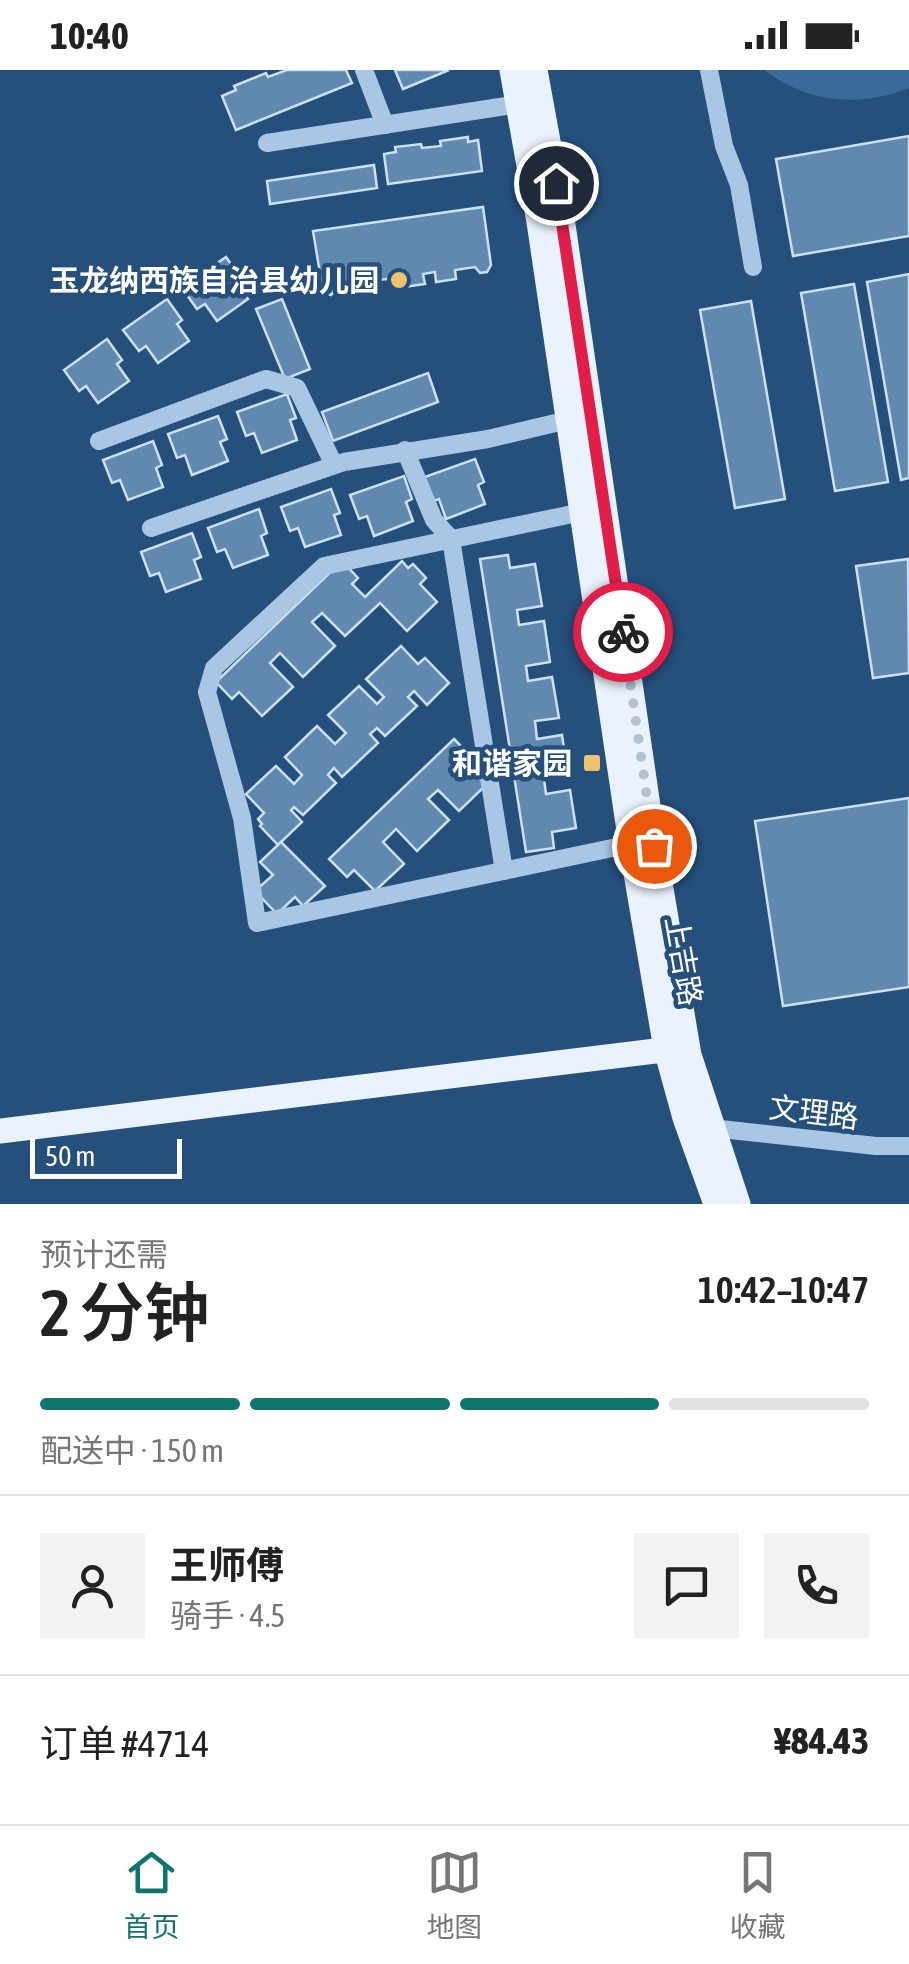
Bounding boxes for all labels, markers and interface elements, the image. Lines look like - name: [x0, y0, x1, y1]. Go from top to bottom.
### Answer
- text: 10:40: [50, 14, 129, 57]
- pin: [514, 141, 599, 226]
- icon: home: [529, 156, 584, 211]
- place label: 玉龙纳西族自治县幼儿园: [49, 263, 379, 297]
- marker: 玉龙纳西族自治县幼儿园: [388, 269, 410, 291]
- courier: [573, 582, 673, 682]
- icon: bike: [596, 605, 651, 660]
- place label: 和谐家园: [452, 746, 572, 780]
- marker: 和谐家园: [581, 752, 603, 774]
- pin: [612, 804, 697, 889]
- icon: bag: [627, 819, 682, 874]
- street label: 上吉路: [659, 914, 709, 1008]
- street label: 文理路: [767, 1090, 861, 1134]
- scale bar: [30, 1134, 182, 1178]
- text: 50 m: [45, 1140, 95, 1172]
- text: 预计还需: [40, 1236, 168, 1273]
- text: 10:42–10:47: [698, 1268, 869, 1311]
- text: 2 分钟: [40, 1275, 209, 1350]
- text: 配送中 · 150 m: [40, 1432, 224, 1469]
- button: person: [40, 1533, 145, 1638]
- button: chat: [634, 1533, 739, 1638]
- button: phone: [764, 1533, 869, 1638]
- text: 王师傅: [170, 1544, 284, 1587]
- text: 骑手 · 4.5: [170, 1597, 285, 1634]
- text: ¥84.43: [774, 1719, 869, 1762]
- text: 订单 #4714: [40, 1722, 209, 1765]
- tab: 首页: [123, 1845, 180, 1945]
- tab: 地图: [426, 1845, 483, 1945]
- tab: 收藏: [729, 1845, 786, 1945]

